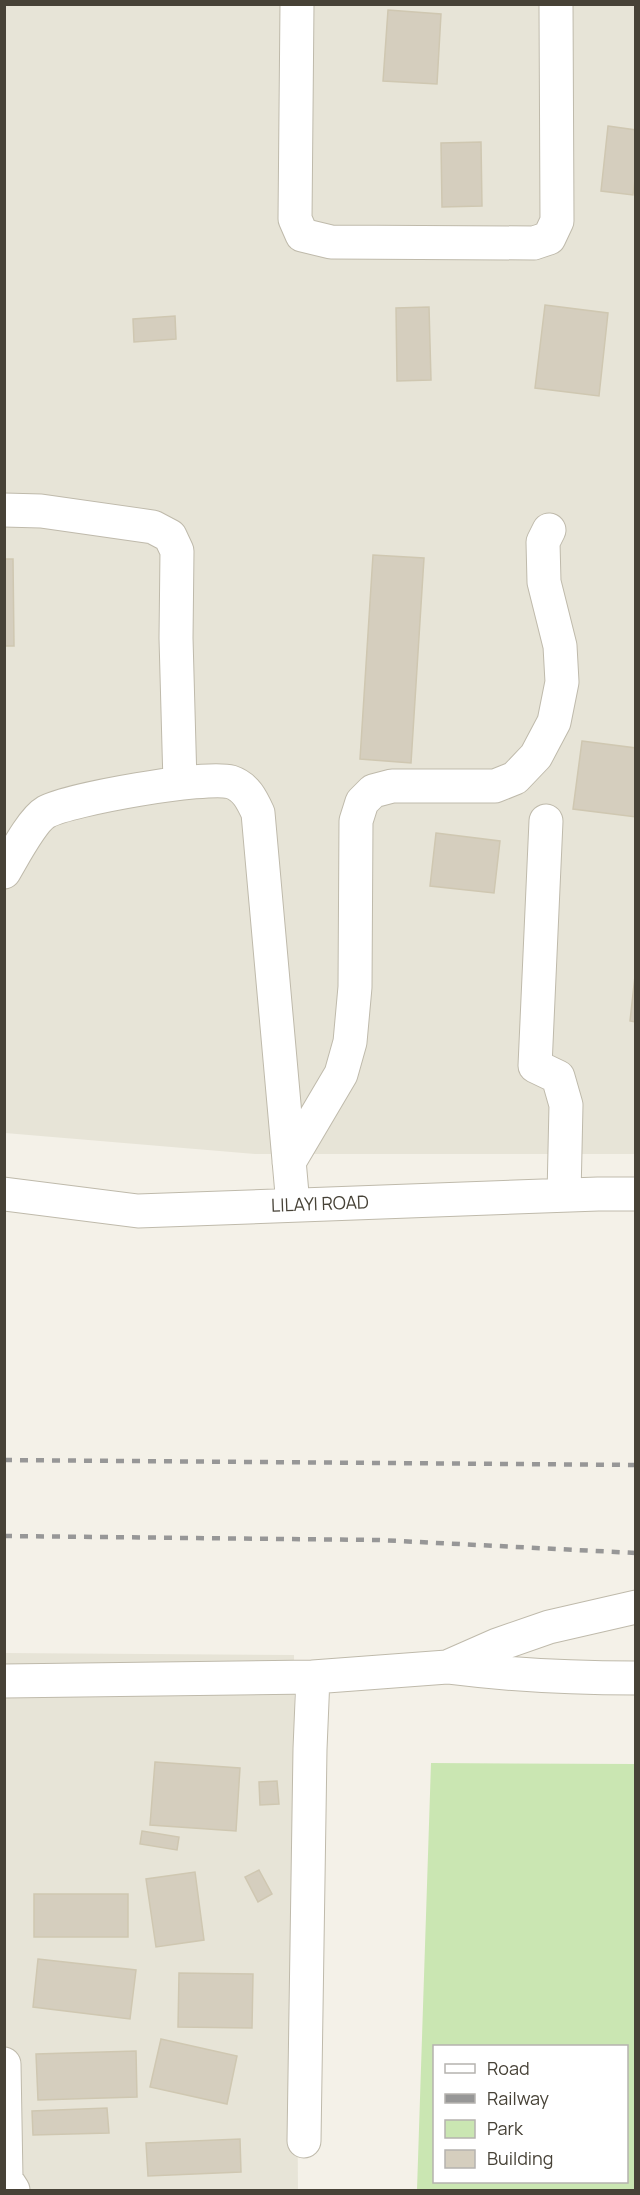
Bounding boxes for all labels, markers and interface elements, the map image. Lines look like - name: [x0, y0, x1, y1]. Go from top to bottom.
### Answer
- street label: LILAYI ROAD: [271, 1189, 369, 1217]
- legend: [433, 2045, 628, 2183]
- text: Road: [487, 2056, 530, 2080]
- text: Railway: [487, 2086, 549, 2110]
- text: Park: [487, 2116, 524, 2140]
- text: Building: [487, 2146, 553, 2170]

